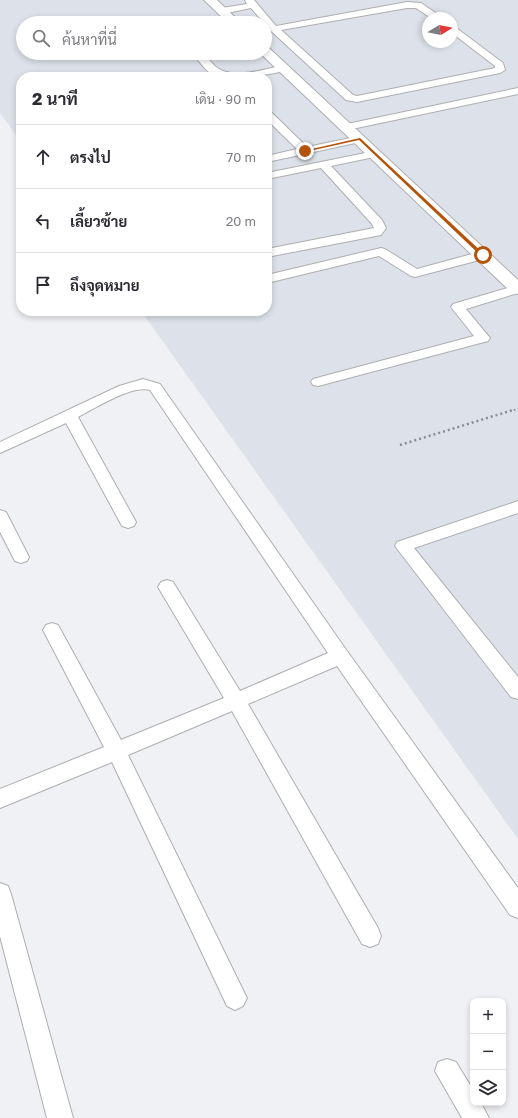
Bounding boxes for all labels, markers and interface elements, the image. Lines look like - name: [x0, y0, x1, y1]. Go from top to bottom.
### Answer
- north arrow: [422, 12, 458, 48]
- search box: [16, 16, 272, 60]
- icon: search: [30, 27, 52, 49]
- text: ค้นหาที่นี่: [62, 30, 117, 48]
- text: 2 นาที: [32, 88, 78, 109]
- text: เดิน · 90 m: [195, 91, 256, 107]
- route end: [296, 142, 314, 160]
- icon: ahead: [32, 146, 54, 168]
- text: ตรงไป: [70, 148, 111, 166]
- text: 70 m: [226, 149, 256, 165]
- icon: left: [32, 210, 54, 232]
- text: เลี้ยวซ้าย: [70, 212, 127, 230]
- text: 20 m: [226, 213, 256, 229]
- route start: [474, 246, 492, 264]
- icon: arrive: [32, 274, 54, 296]
- text: ถึงจุดหมาย: [70, 276, 140, 294]
- map controls: [470, 998, 506, 1106]
- button: +: [470, 998, 506, 1034]
- button: −: [470, 1034, 506, 1070]
- button: layers: [470, 1070, 506, 1106]

